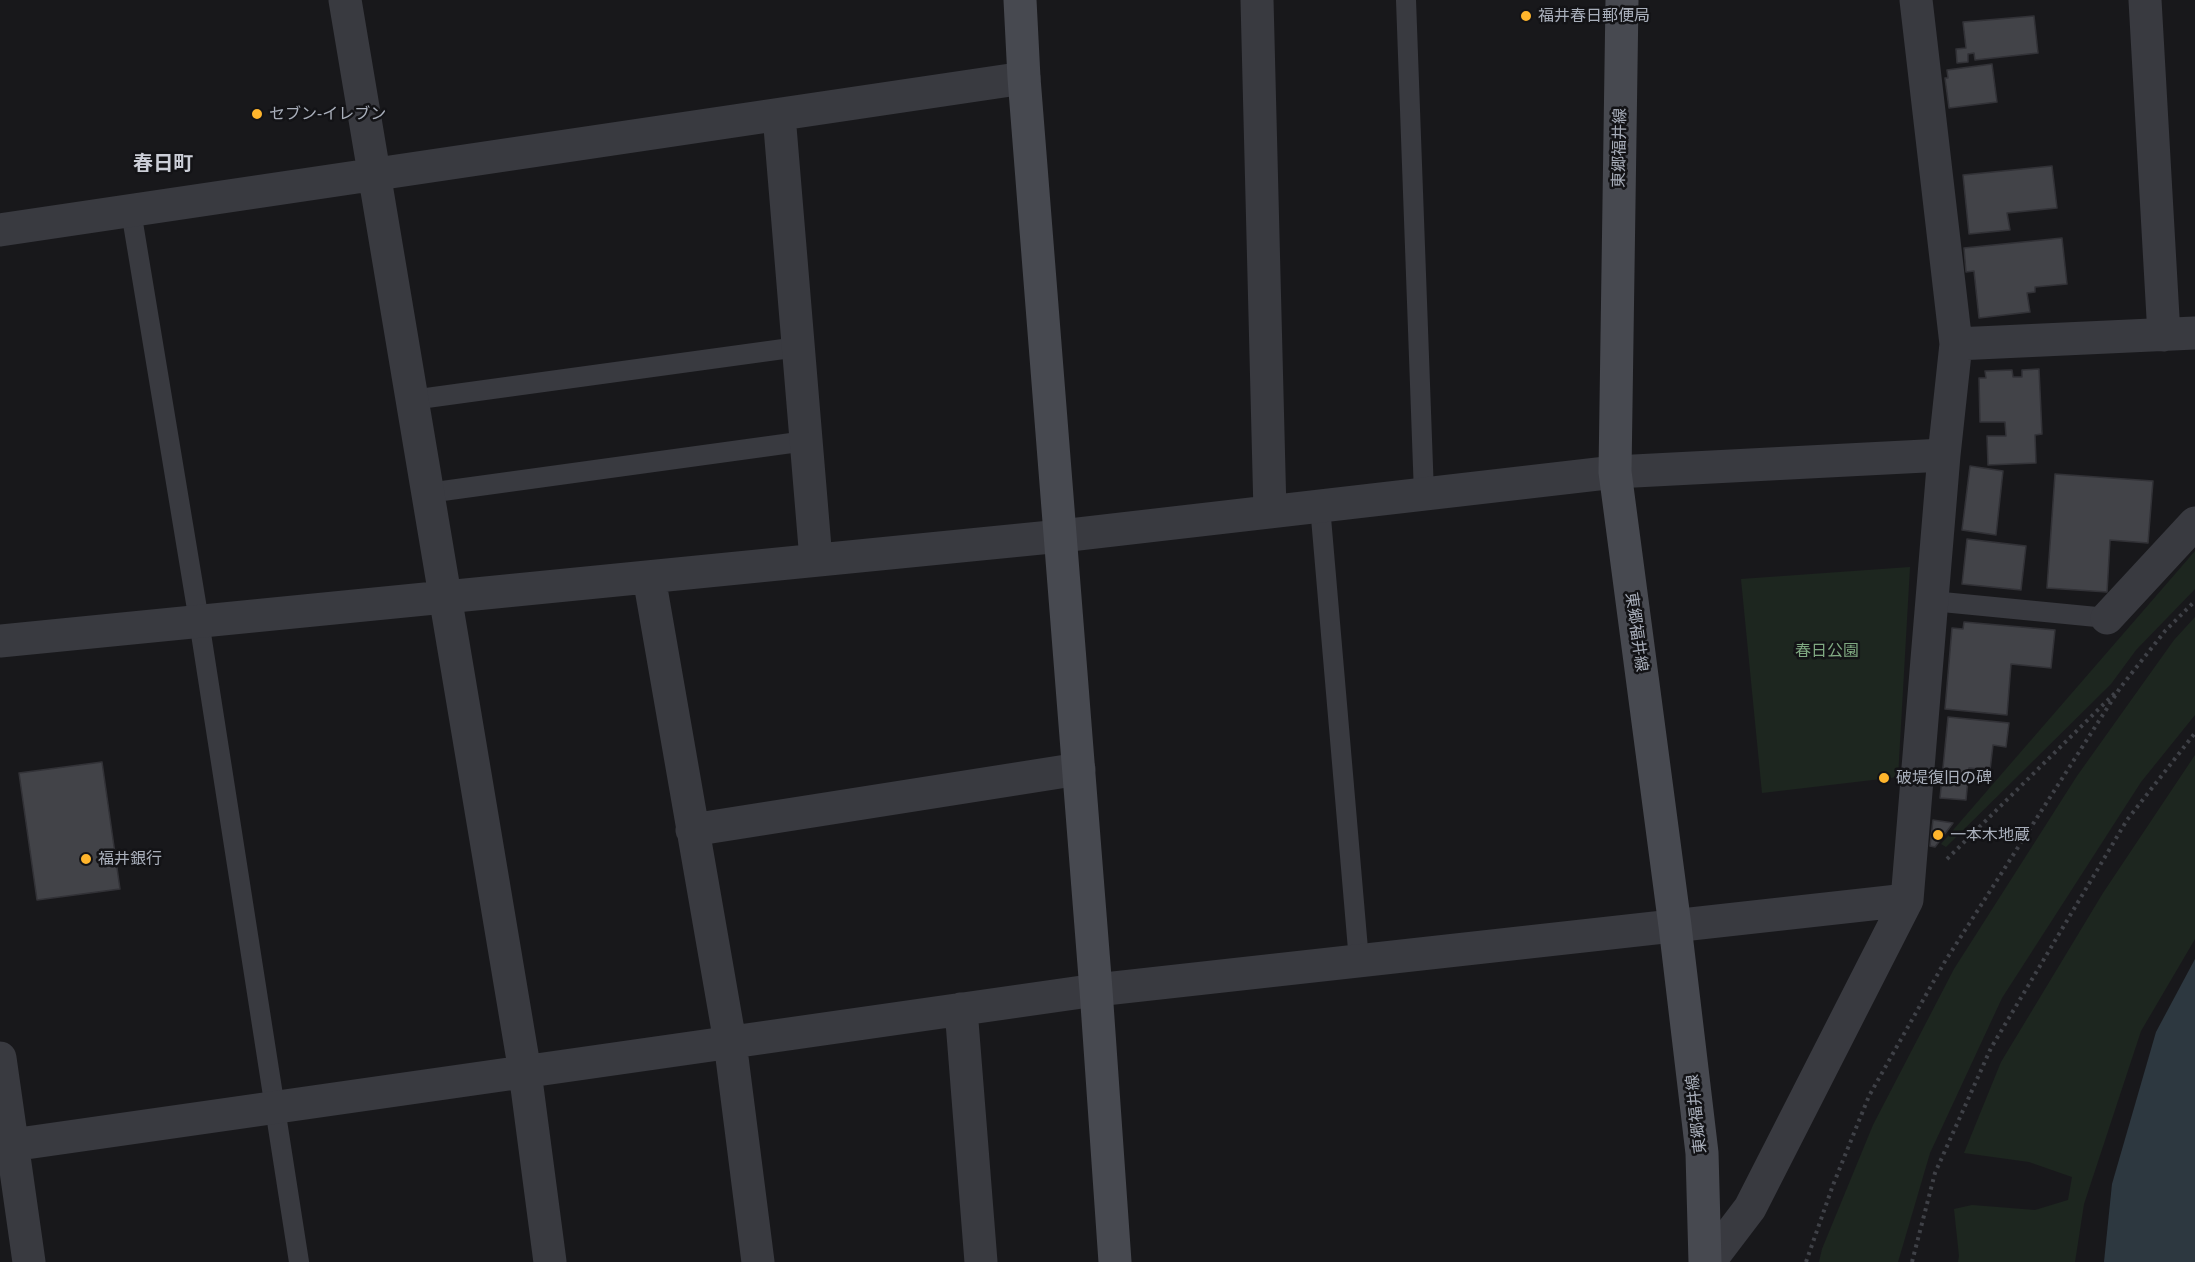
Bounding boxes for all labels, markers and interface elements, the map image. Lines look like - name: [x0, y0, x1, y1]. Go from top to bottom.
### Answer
- place label: 福井春日郵便局: [1538, 6, 1650, 26]
- marker: 福井春日郵便局: [1519, 9, 1533, 23]
- place label: セブン-イレブン: [269, 104, 386, 124]
- marker: セブン-イレブン: [250, 107, 264, 121]
- street label: 東郷福井線: [1610, 108, 1630, 188]
- district label: 春日町: [133, 152, 193, 176]
- street label: 東郷福井線: [1621, 591, 1651, 673]
- park label: 春日公園: [1795, 641, 1859, 661]
- place label: 破堤復旧の碑: [1896, 768, 1992, 788]
- marker: 破堤復旧の碑: [1877, 771, 1891, 785]
- place label: 一本木地蔵: [1950, 825, 2030, 845]
- marker: 一本木地蔵: [1931, 828, 1945, 842]
- place label: 福井銀行: [98, 849, 162, 869]
- marker: 福井銀行: [79, 852, 93, 866]
- street label: 東郷福井線: [1683, 1073, 1711, 1155]

